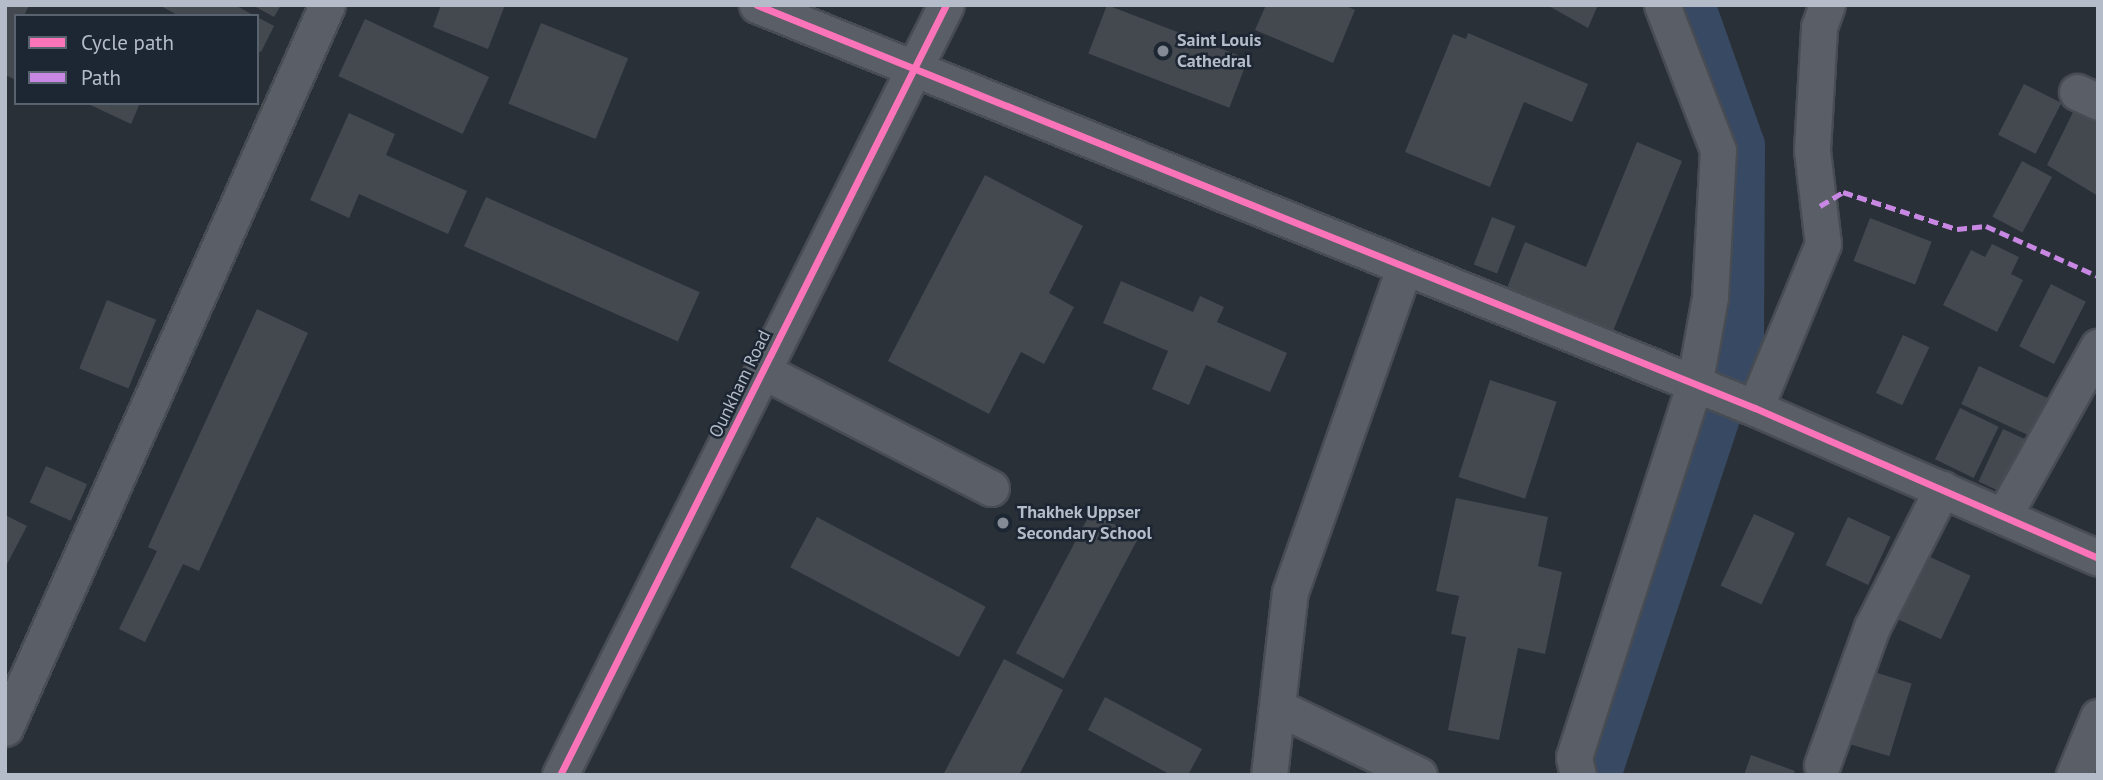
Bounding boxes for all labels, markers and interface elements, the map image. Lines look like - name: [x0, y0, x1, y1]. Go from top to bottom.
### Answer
- legend: [14, 14, 259, 105]
- text: Cycle path: [81, 29, 174, 56]
- place label: Saint Louis Cathedral: [1177, 30, 1261, 72]
- marker: Saint Louis Cathedral: [1155, 43, 1171, 59]
- text: Path: [81, 64, 121, 91]
- street label: Ounkham Road: [705, 327, 775, 441]
- place label: Thakhek Uppser Secondary School: [1017, 502, 1152, 544]
- marker: Thakhek Uppser Secondary School: [995, 515, 1011, 531]

